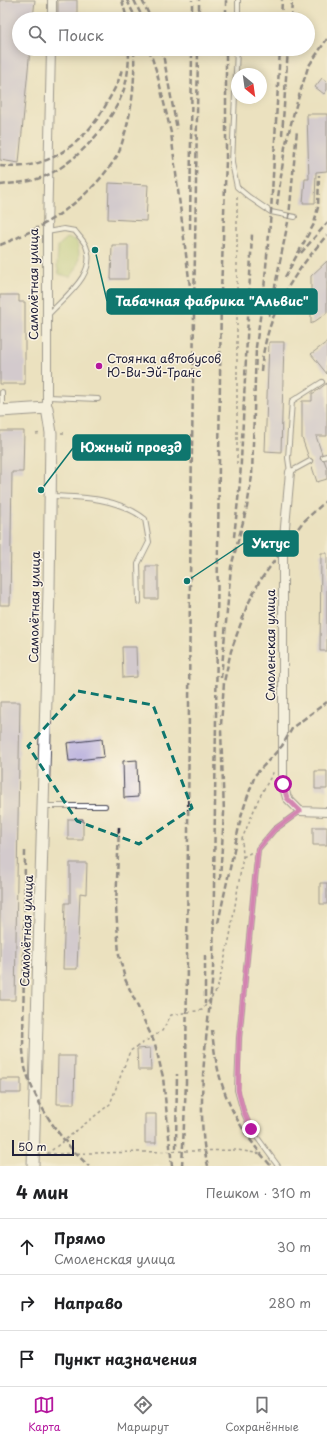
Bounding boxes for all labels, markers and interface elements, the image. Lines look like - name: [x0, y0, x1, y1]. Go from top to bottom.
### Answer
- search box: [12, 12, 315, 56]
- icon: search: [26, 23, 48, 45]
- text: Поиск: [58, 23, 104, 46]
- north arrow: [231, 68, 267, 104]
- street label: Самолётная улица: [24, 228, 42, 340]
- callout: Табачная фабрика "Альвис": [107, 289, 317, 314]
- text: Табачная фабрика "Альвис": [115, 291, 309, 310]
- place label: Стоянка автобусов Ю-Ви-Эй-Транс: [107, 349, 221, 381]
- marker: Стоянка автобусов Ю-Ви-Эй-Транс: [94, 361, 104, 371]
- callout: Южный проезд: [73, 435, 190, 460]
- text: Южный проезд: [80, 437, 182, 456]
- callout: Уктус: [244, 531, 298, 556]
- text: Уктус: [251, 533, 290, 552]
- street label: Самолётная улица: [24, 551, 44, 663]
- street label: Смоленская улица: [261, 589, 279, 701]
- route start: [274, 775, 292, 793]
- street label: Самолётная улица: [15, 874, 37, 987]
- route end: [242, 1120, 260, 1138]
- scale bar: [12, 1138, 74, 1157]
- text: 50 m: [18, 1138, 47, 1155]
- text: 4 мин: [16, 1179, 69, 1205]
- text: Пешком · 310 m: [206, 1183, 311, 1202]
- text: Прямо: [54, 1226, 105, 1249]
- icon: ahead: [16, 1236, 38, 1258]
- text: 30 m: [277, 1237, 311, 1256]
- text: Смоленская улица: [54, 1249, 175, 1268]
- text: Направо: [54, 1291, 123, 1314]
- icon: right: [16, 1292, 38, 1314]
- text: 280 m: [269, 1293, 311, 1312]
- text: Пункт назначения: [54, 1347, 197, 1370]
- icon: arrive: [16, 1348, 38, 1370]
- tab: Карта: [28, 1394, 60, 1435]
- tab: Маршрут: [117, 1394, 169, 1435]
- tab: Сохранённые: [225, 1394, 299, 1435]

